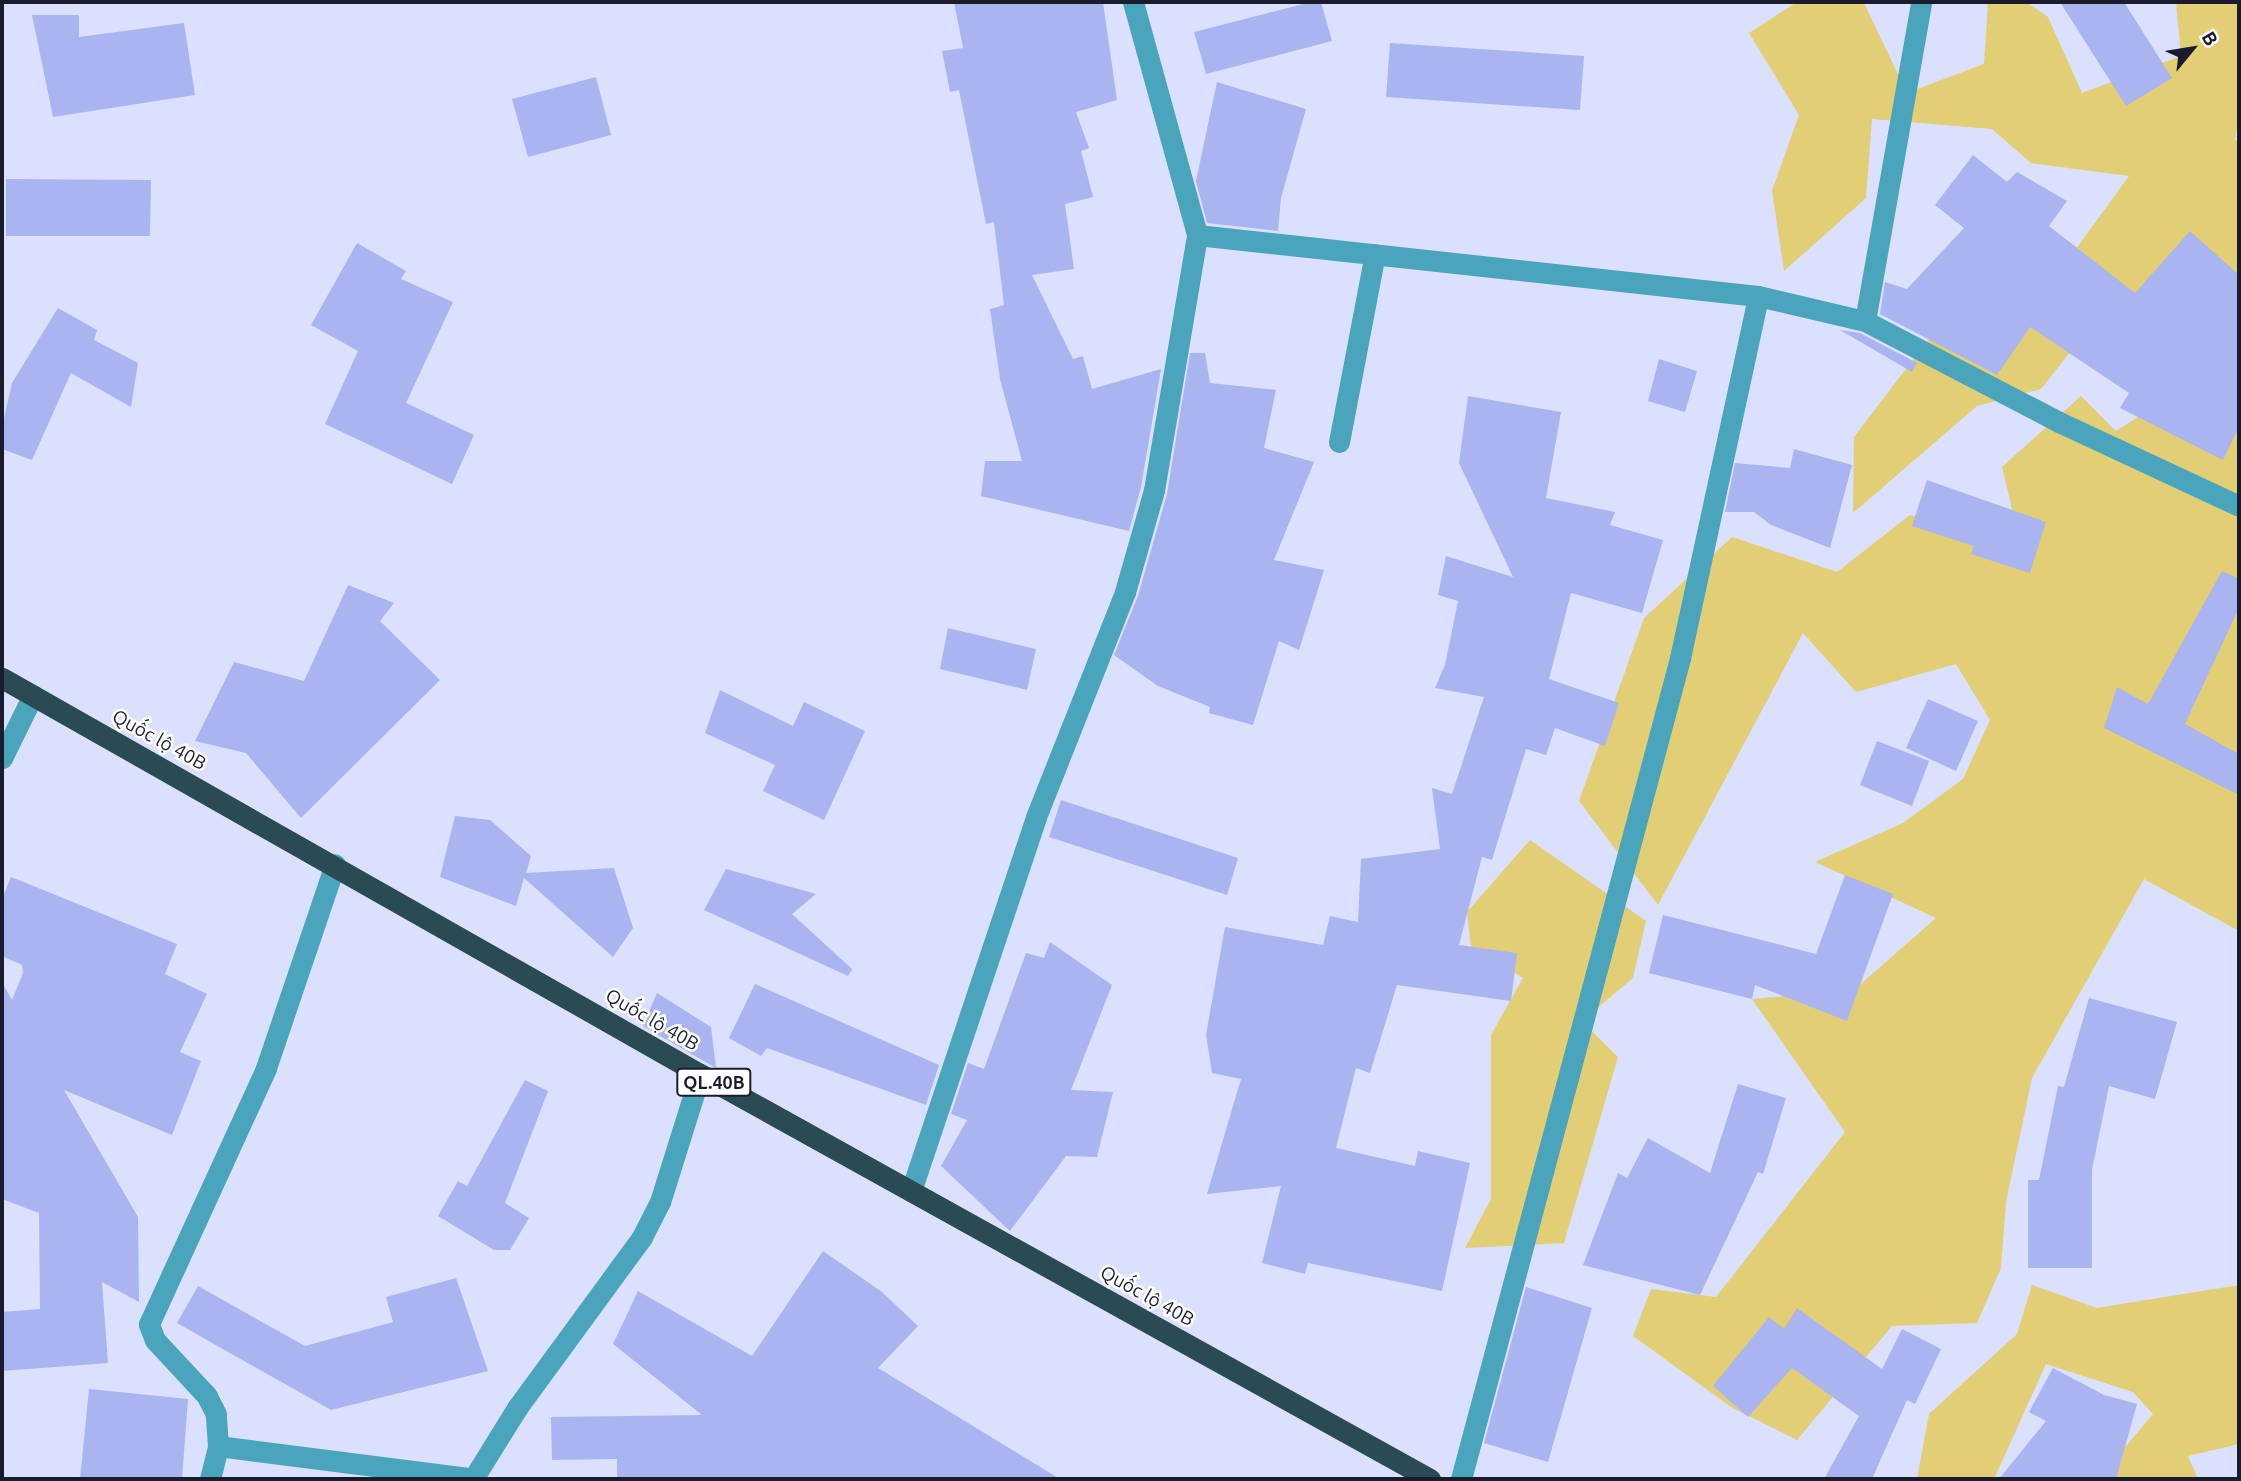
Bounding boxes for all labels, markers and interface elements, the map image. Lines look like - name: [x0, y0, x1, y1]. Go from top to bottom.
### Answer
- north arrow: [2157, 14, 2227, 84]
- text: B: [2198, 28, 2223, 49]
- street label: Quốc lộ 40B: [108, 705, 210, 775]
- street label: Quốc lộ 40B: [601, 984, 703, 1056]
- road number: QL.40B: [676, 1068, 752, 1097]
- street label: Quốc lộ 40B: [1096, 1261, 1198, 1331]

